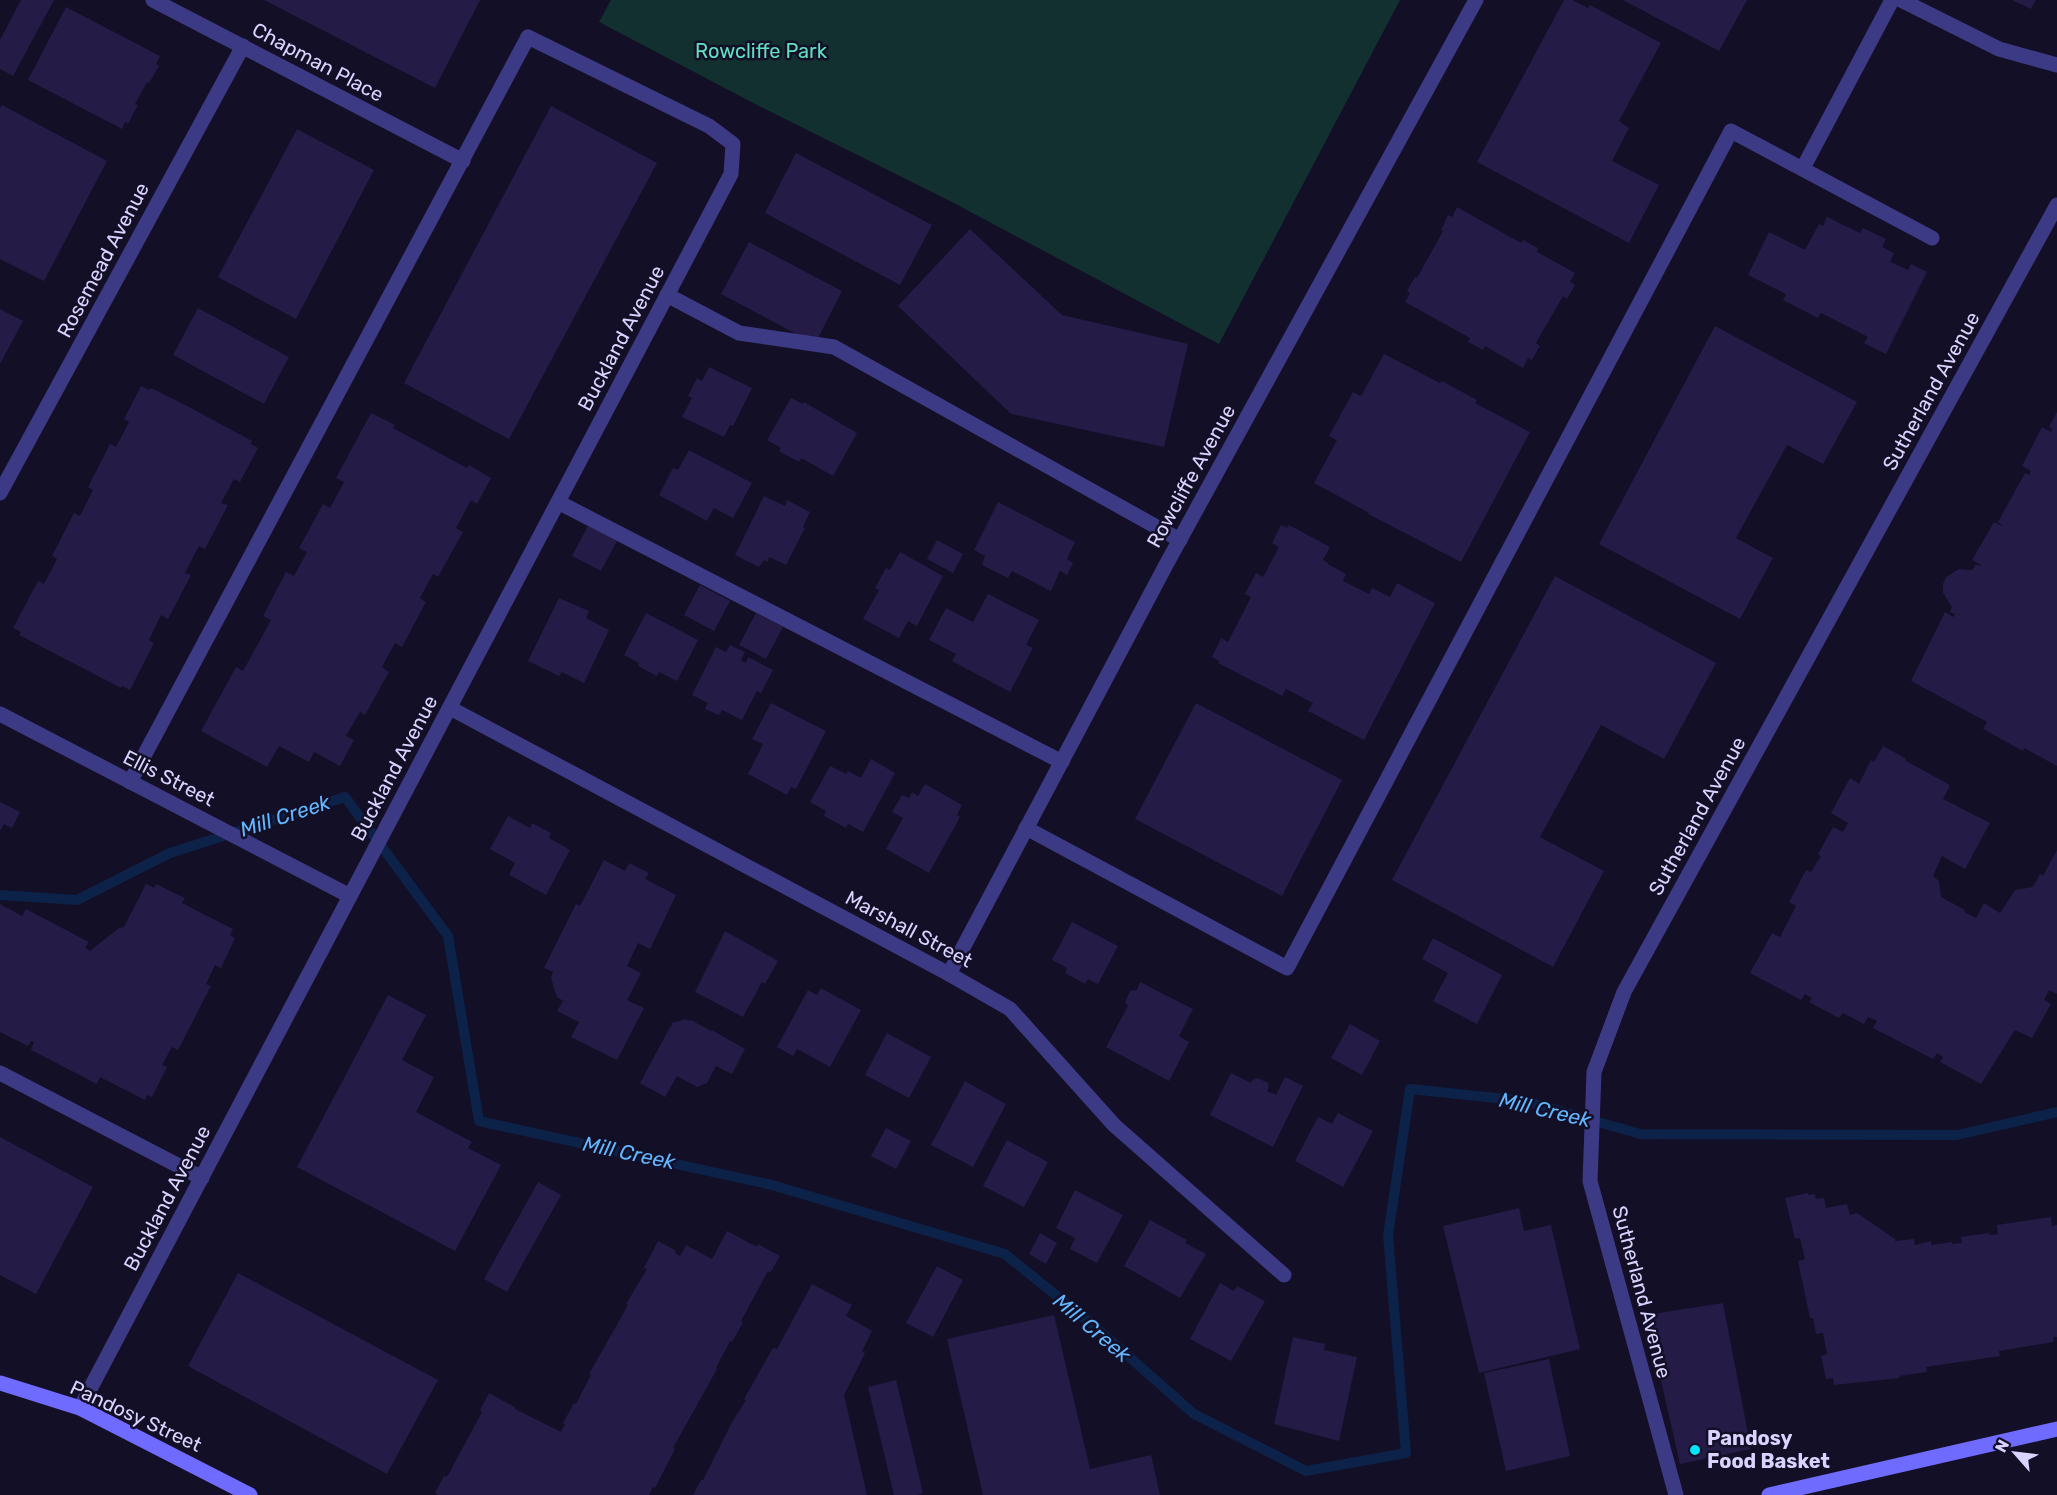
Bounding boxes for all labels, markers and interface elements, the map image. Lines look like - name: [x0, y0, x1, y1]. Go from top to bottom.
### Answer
- street label: Chapman Place: [248, 17, 388, 107]
- park label: Rowcliffe Park: [695, 39, 828, 63]
- street label: Rosemead Avenue: [52, 178, 154, 342]
- street label: Buckland Avenue: [573, 261, 669, 415]
- street label: Sutherland Avenue: [1877, 308, 1985, 474]
- street label: Rowcliffe Avenue: [1142, 400, 1240, 552]
- street label: Buckland Avenue: [346, 691, 442, 845]
- street label: Sutherland Avenue: [1643, 733, 1751, 899]
- street label: Ellis Street: [119, 745, 219, 811]
- water label: Mill Creek: [237, 789, 334, 842]
- street label: Marshall Street: [841, 885, 977, 973]
- water label: Mill Creek: [1497, 1087, 1595, 1132]
- street label: Buckland Avenue: [119, 1121, 215, 1275]
- water label: Mill Creek: [581, 1131, 679, 1175]
- street label: Sutherland Avenue: [1607, 1203, 1677, 1381]
- water label: Mill Creek: [1048, 1288, 1137, 1368]
- street label: Pandosy Street: [66, 1375, 206, 1457]
- north arrow: [1985, 1423, 2045, 1483]
- place label: Pandosy Food Basket: [1707, 1426, 1830, 1473]
- text: N: [1991, 1437, 2013, 1456]
- marker: Pandosy Food Basket: [1688, 1443, 1702, 1457]

